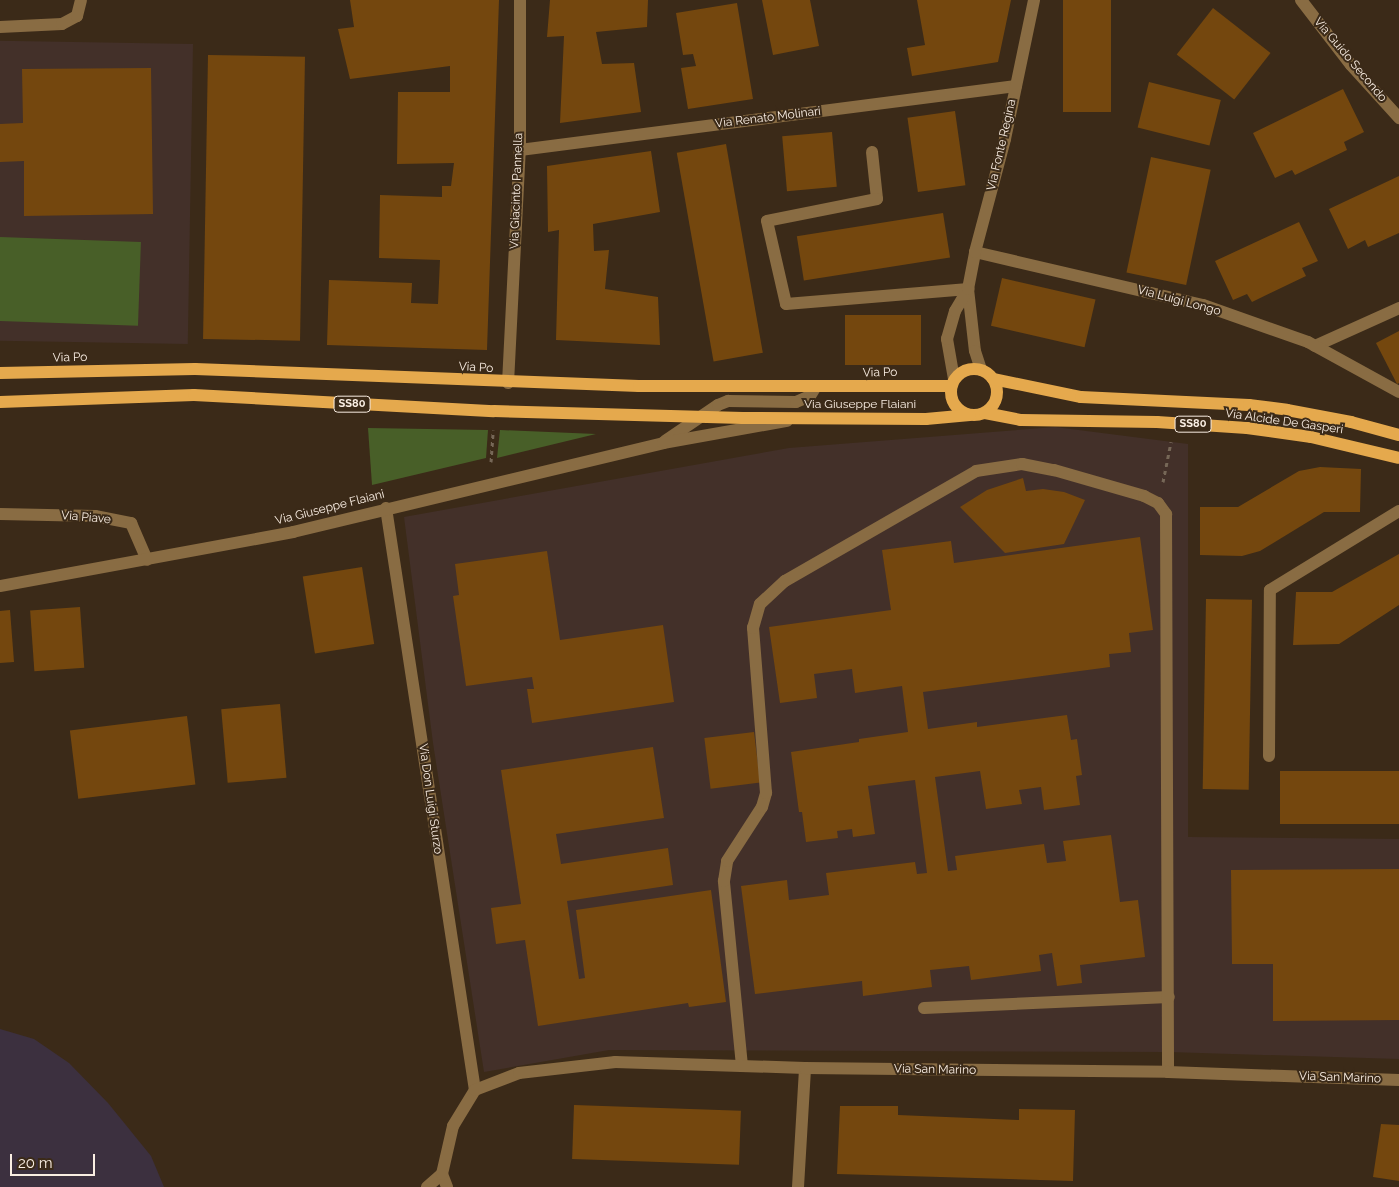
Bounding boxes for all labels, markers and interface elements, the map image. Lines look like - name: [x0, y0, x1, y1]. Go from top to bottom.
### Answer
- street label: Via Guido Secondo: [1310, 15, 1390, 105]
- street label: Via Fonte Regina: [984, 98, 1020, 192]
- street label: Via Renato Molinari: [714, 104, 822, 132]
- street label: Via Giacinto Pannella: [508, 133, 526, 249]
- street label: Via Luigi Longo: [1136, 283, 1222, 319]
- street label: Via Po: [52, 350, 88, 366]
- street label: Via Po: [458, 360, 494, 376]
- street label: Via Po: [862, 365, 898, 381]
- road number: SS80: [333, 396, 371, 412]
- street label: Via Giuseppe Flaiani: [804, 398, 916, 412]
- street label: Via Alcide De Gasperi: [1224, 407, 1344, 437]
- road number: SS80: [1174, 416, 1212, 432]
- street label: Via Giuseppe Flaiani: [274, 487, 386, 529]
- street label: Via Piave: [60, 509, 112, 527]
- street label: Via Don Luigi Sturzo: [415, 743, 445, 855]
- street label: Via San Marino: [894, 1062, 976, 1078]
- street label: Via San Marino: [1299, 1069, 1381, 1087]
- scale bar: [12, 1144, 98, 1176]
- text: 20 m: [18, 1154, 53, 1172]

